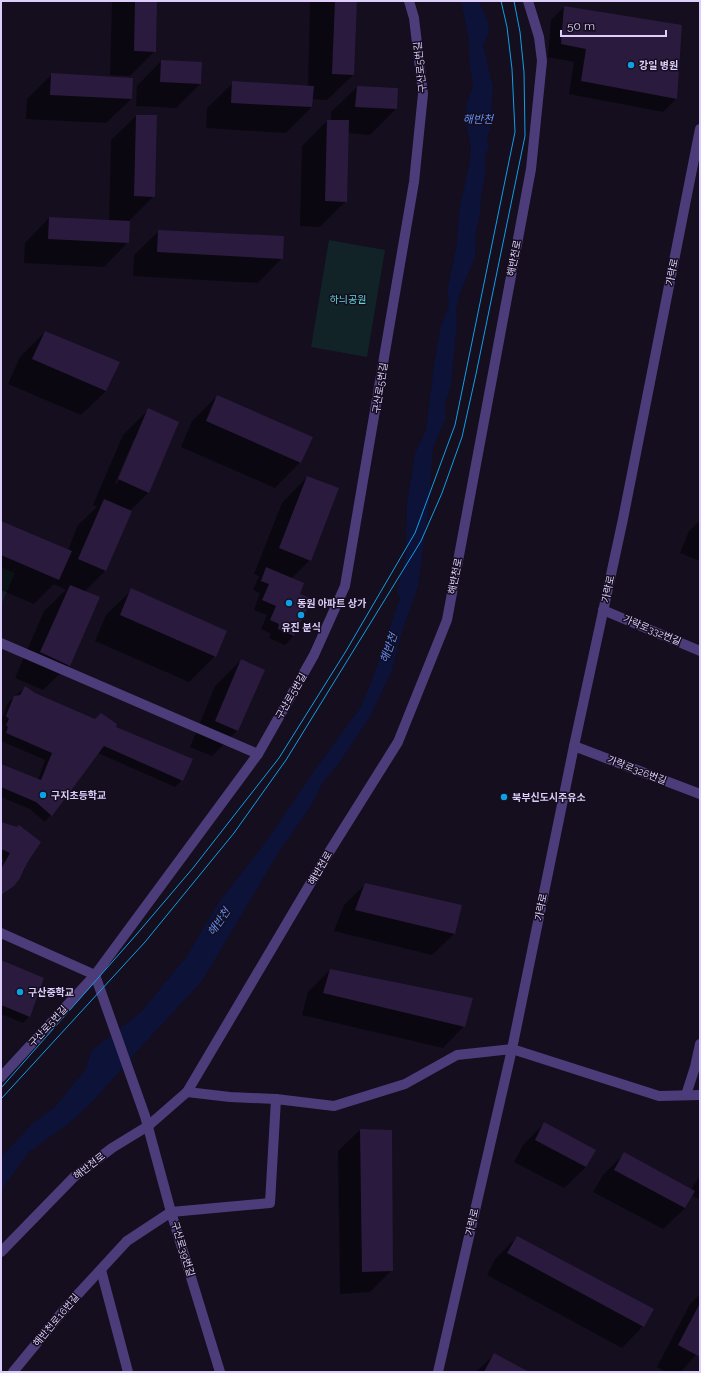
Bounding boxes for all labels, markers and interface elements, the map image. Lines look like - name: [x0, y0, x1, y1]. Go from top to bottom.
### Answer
- scale bar: [561, 12, 666, 38]
- text: 50 m: [567, 19, 595, 33]
- street label: 구산로5번길: [412, 41, 428, 93]
- marker: 강일 병원: [626, 60, 636, 70]
- place label: 강일 병원: [639, 60, 678, 71]
- water label: 해반천: [463, 113, 495, 126]
- street label: 해반천로: [505, 239, 523, 277]
- street label: 가락로: [664, 257, 680, 287]
- park label: 하늬공원: [330, 294, 366, 305]
- street label: 구산로5번길: [371, 362, 389, 414]
- street label: 해반천로: [446, 557, 464, 595]
- street label: 가락로: [600, 574, 616, 604]
- marker: 동원 아파트 상가: [284, 598, 294, 608]
- place label: 동원 아파트 상가: [297, 598, 367, 609]
- marker: 유진 분식: [296, 610, 306, 620]
- street label: 가락로332번길: [621, 613, 683, 647]
- place label: 유진 분식: [281, 622, 321, 633]
- water label: 해반천: [378, 630, 401, 664]
- street label: 구산로5번길: [273, 671, 309, 721]
- street label: 가락로326번길: [606, 754, 668, 786]
- place label: 구지초등학교: [51, 789, 106, 801]
- marker: 구지초등학교: [38, 790, 48, 800]
- marker: 북부신도시주유소: [499, 792, 509, 802]
- place label: 북부신도시주유소: [512, 792, 586, 803]
- street label: 해반천로: [306, 849, 334, 887]
- street label: 가락로: [533, 892, 549, 922]
- water label: 해반천: [205, 904, 234, 938]
- place label: 구산중학교: [28, 986, 74, 998]
- marker: 구산중학교: [15, 987, 25, 997]
- street label: 구산로5번길: [26, 1003, 70, 1049]
- street label: 해반천로: [71, 1150, 107, 1182]
- street label: 가락로: [464, 1207, 480, 1237]
- street label: 구산로39번길: [169, 1220, 197, 1278]
- street label: 해반천로16번길: [31, 1291, 81, 1349]

